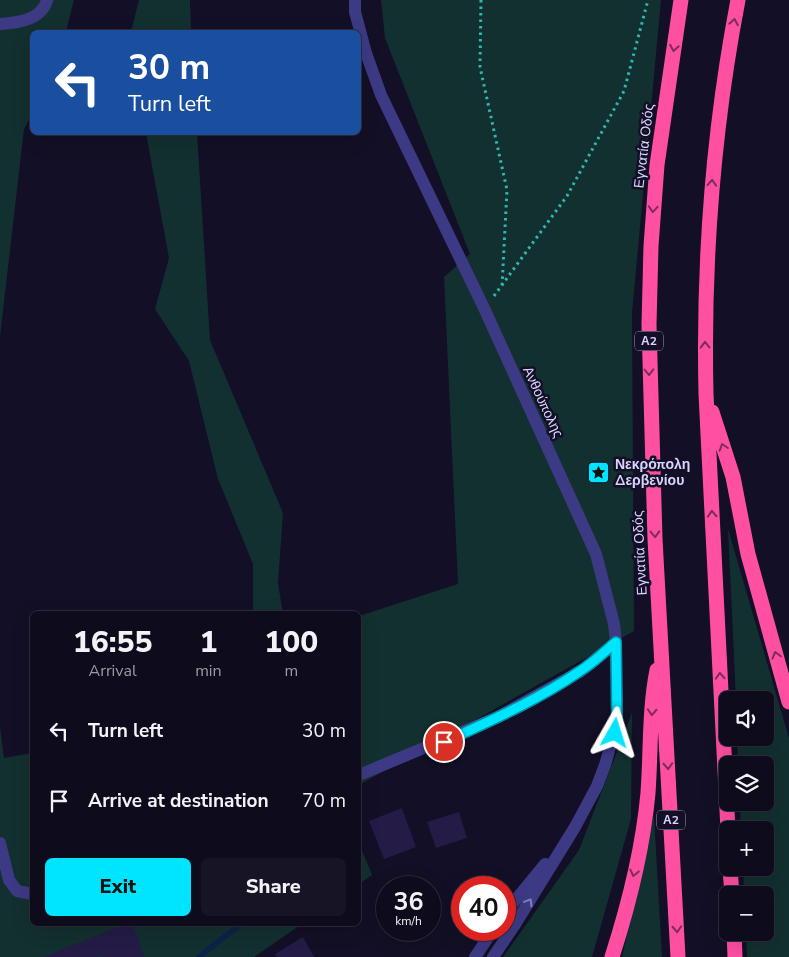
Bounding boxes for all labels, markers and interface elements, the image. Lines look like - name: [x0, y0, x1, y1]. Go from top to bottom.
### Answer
- one-way arrow: [729, 18, 739, 27]
- text: 30 m: [128, 44, 210, 91]
- one-way arrow: [669, 44, 679, 52]
- icon: left: [45, 50, 110, 115]
- text: Turn left: [128, 89, 211, 119]
- street label: Εγνατία Οδός: [629, 102, 659, 189]
- one-way arrow: [706, 179, 717, 187]
- one-way arrow: [648, 206, 659, 214]
- road number: Α2: [635, 332, 663, 351]
- one-way arrow: [700, 341, 710, 349]
- street label: Ανθούπολης: [518, 363, 568, 441]
- one-way arrow: [644, 368, 654, 376]
- one-way arrow: [719, 443, 729, 452]
- place label: Νεκρόπολη Δερβενίου: [615, 455, 690, 490]
- place icon: Νεκρόπολη Δερβενίου: [587, 460, 611, 484]
- street label: Εγνατία Οδός: [628, 510, 652, 596]
- one-way arrow: [706, 510, 717, 518]
- one-way arrow: [650, 530, 660, 538]
- text: 16:55: [73, 622, 152, 663]
- text: 1: [199, 622, 217, 663]
- text: 100: [264, 622, 318, 663]
- one-way arrow: [771, 652, 781, 660]
- text: Arrival: [89, 660, 137, 682]
- text: min: [195, 660, 222, 682]
- text: m: [284, 660, 298, 682]
- one-way arrow: [715, 672, 726, 680]
- map controls: [719, 691, 774, 941]
- button: sound: [719, 691, 774, 746]
- position arrow: [588, 706, 640, 758]
- one-way arrow: [647, 708, 657, 716]
- icon: left: [45, 717, 73, 745]
- text: Turn left: [88, 718, 163, 744]
- text: 30 m: [302, 718, 346, 744]
- pin: [423, 721, 465, 763]
- icon: arrive: [430, 728, 458, 756]
- button: layers: [719, 756, 774, 811]
- one-way arrow: [662, 763, 673, 771]
- icon: arrive: [45, 787, 73, 815]
- text: Arrive at destination: [88, 788, 269, 814]
- text: 70 m: [302, 788, 346, 814]
- road number: Α2: [657, 810, 685, 830]
- button: +: [719, 821, 774, 876]
- button: Exit: [45, 858, 191, 916]
- button: Share: [201, 858, 346, 916]
- one-way arrow: [629, 869, 640, 878]
- speed limit sign: 40: [451, 876, 516, 941]
- text: 36: [393, 885, 424, 919]
- button: −: [719, 886, 774, 941]
- one-way arrow: [523, 898, 533, 907]
- text: km/h: [395, 913, 422, 929]
- one-way arrow: [671, 925, 682, 933]

